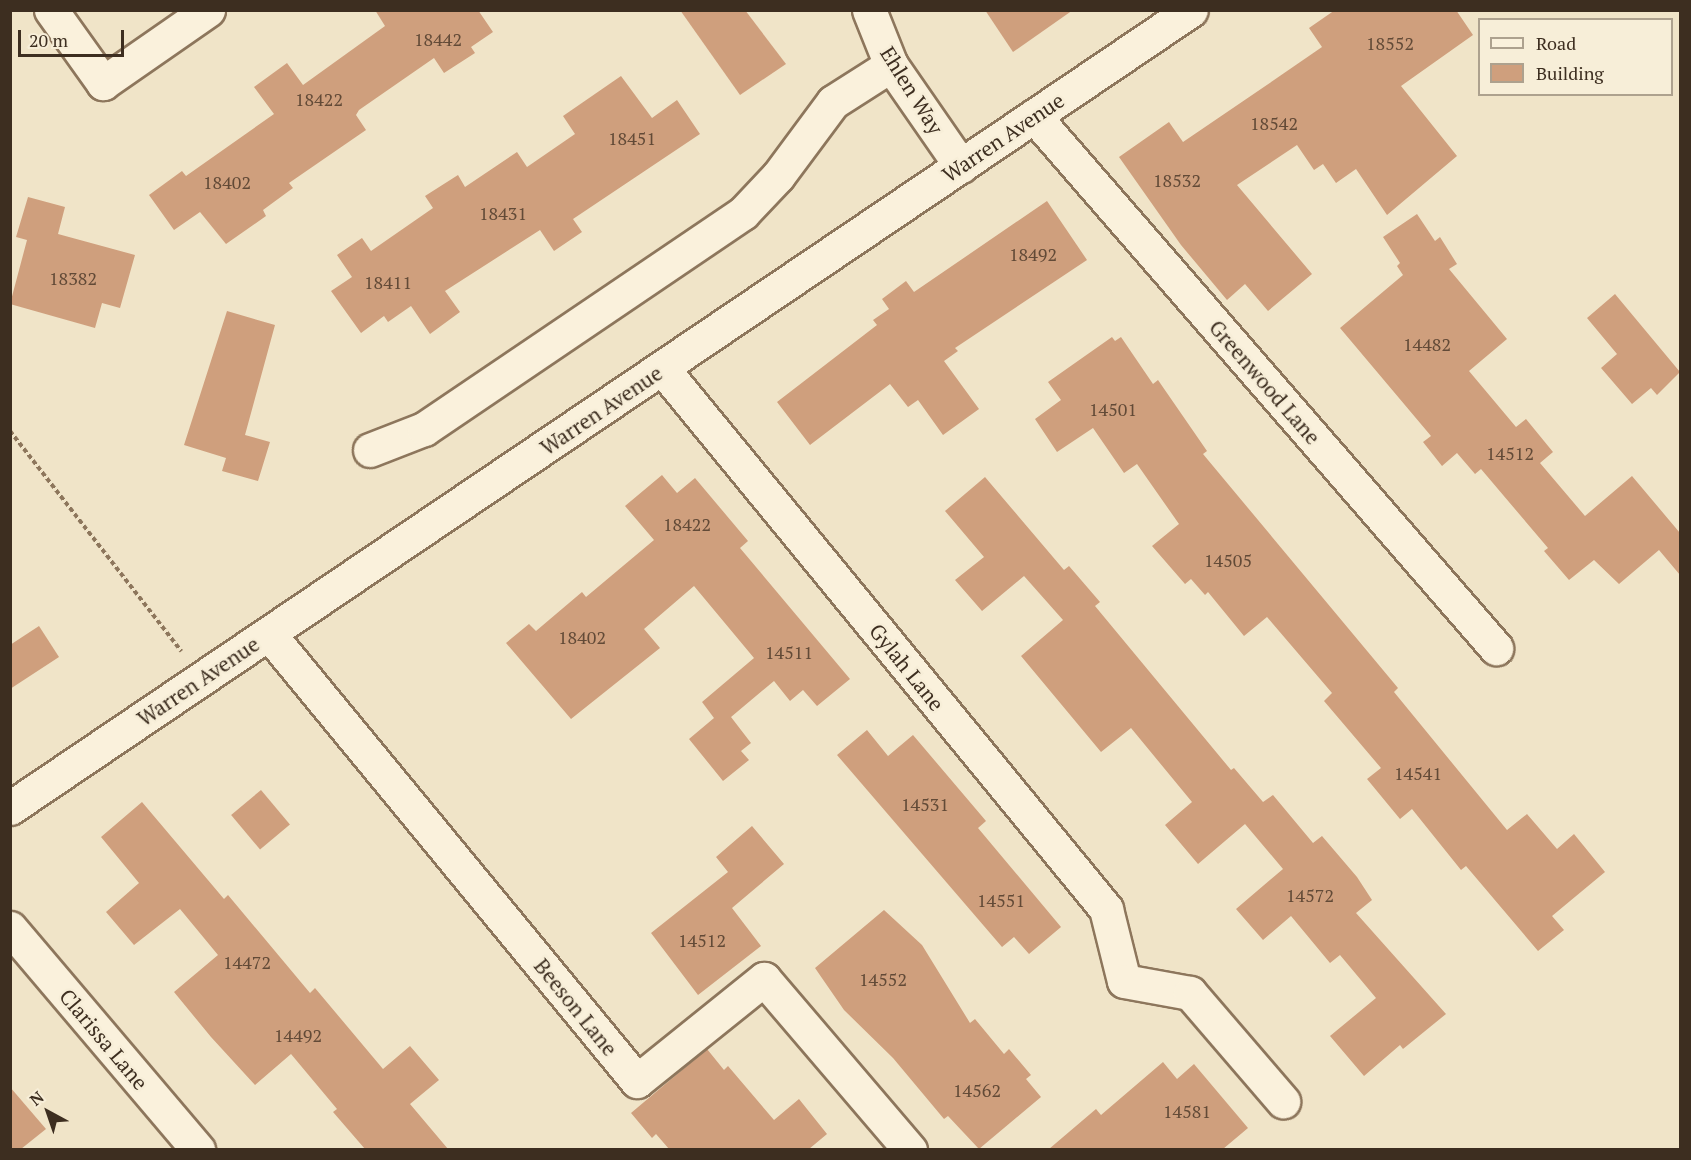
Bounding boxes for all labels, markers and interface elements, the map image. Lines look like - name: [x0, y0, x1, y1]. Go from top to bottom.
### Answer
- scale bar: [21, 18, 128, 56]
- legend: [1478, 18, 1673, 96]
- text: 20 m: [29, 28, 68, 52]
- house number: 18442: [414, 28, 462, 50]
- text: Road: [1536, 31, 1576, 55]
- house number: 18552: [1366, 32, 1414, 54]
- street label: Ehlen Way: [875, 42, 949, 138]
- text: Building: [1536, 61, 1604, 85]
- street label: Warren Avenue: [937, 87, 1069, 187]
- house number: 18422: [295, 88, 343, 110]
- house number: 18542: [1250, 112, 1298, 134]
- house number: 18451: [608, 127, 656, 149]
- house number: 18532: [1153, 169, 1201, 191]
- house number: 18402: [203, 171, 251, 193]
- house number: 18431: [479, 202, 527, 224]
- house number: 18492: [1009, 243, 1057, 265]
- house number: 18382: [49, 267, 97, 289]
- house number: 18411: [364, 271, 412, 293]
- street label: Greenwood Lane: [1204, 315, 1326, 449]
- house number: 14482: [1403, 333, 1451, 355]
- street label: Warren Avenue: [535, 360, 667, 460]
- house number: 14501: [1089, 398, 1137, 420]
- house number: 14512: [1486, 442, 1534, 464]
- house number: 18422: [663, 513, 711, 535]
- house number: 14505: [1204, 549, 1252, 571]
- street label: Gylah Lane: [864, 618, 950, 716]
- house number: 18402: [558, 626, 606, 648]
- street label: Warren Avenue: [132, 631, 264, 731]
- house number: 14511: [765, 641, 813, 663]
- house number: 14541: [1394, 762, 1442, 784]
- house number: 14531: [901, 793, 949, 815]
- house number: 14572: [1286, 884, 1334, 906]
- house number: 14551: [977, 889, 1025, 911]
- house number: 14512: [678, 929, 726, 951]
- house number: 14472: [223, 951, 271, 973]
- street label: Beeson Lane: [529, 953, 623, 1061]
- house number: 14552: [859, 968, 907, 990]
- street label: Clarissa Lane: [55, 983, 153, 1095]
- house number: 14492: [274, 1024, 322, 1046]
- house number: 14562: [953, 1079, 1001, 1101]
- north arrow: [18, 1082, 78, 1142]
- text: N: [25, 1086, 48, 1111]
- house number: 14581: [1163, 1100, 1211, 1122]

